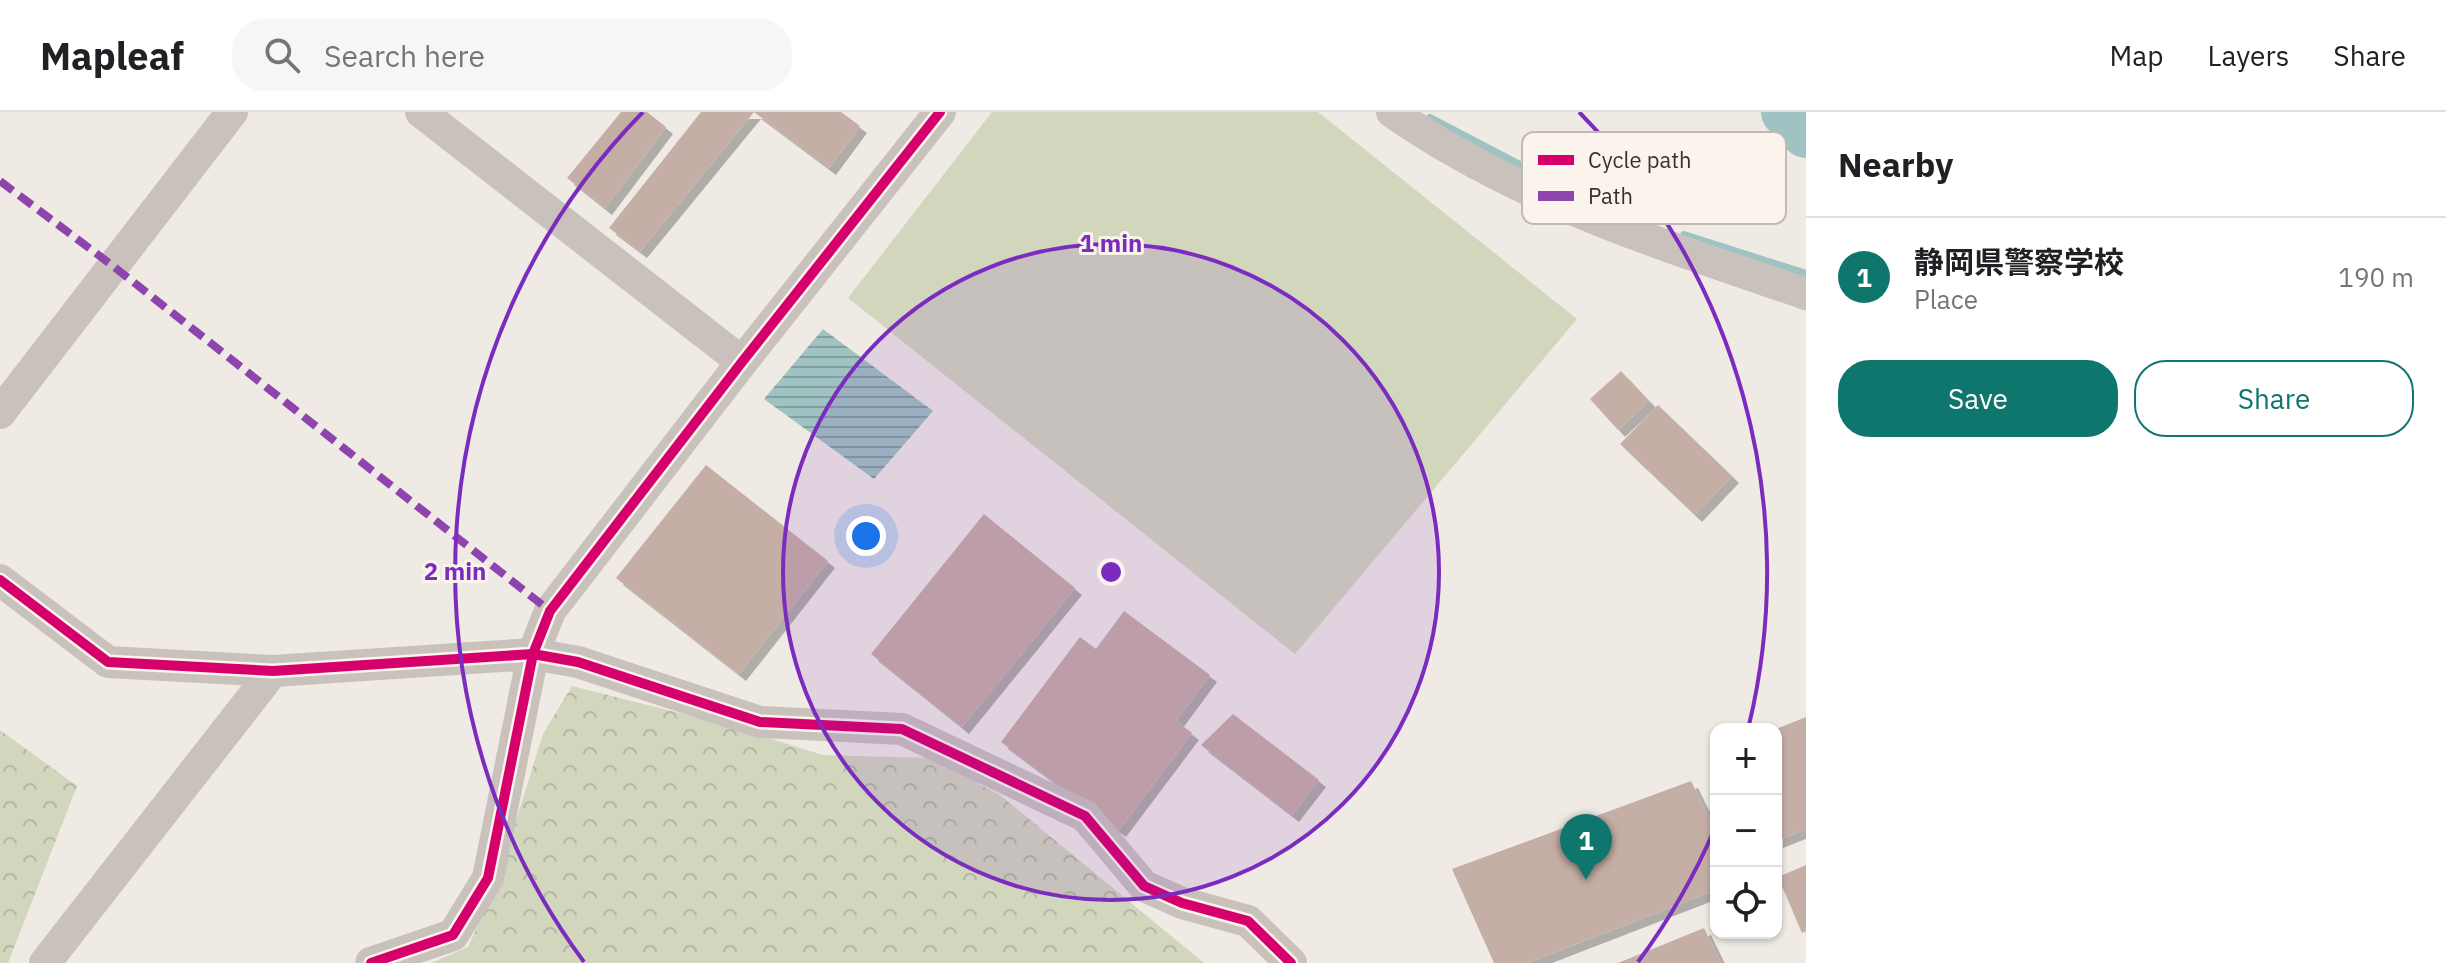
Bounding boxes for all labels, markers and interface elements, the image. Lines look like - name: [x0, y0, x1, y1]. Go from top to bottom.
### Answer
- search box: [232, 19, 792, 91]
- text: Mapleaf: [40, 31, 184, 80]
- icon: search: [260, 33, 304, 77]
- text: Search here: [324, 36, 485, 75]
- text: Map: [2109, 37, 2163, 74]
- text: Layers: [2207, 37, 2289, 74]
- text: Share: [2333, 37, 2406, 74]
- legend: [1522, 132, 1786, 224]
- text: Nearby: [1838, 142, 1953, 186]
- text: Cycle path: [1588, 145, 1692, 174]
- text: Path: [1588, 181, 1633, 210]
- text: 1 min: [1080, 227, 1142, 259]
- text: 静岡県警察学校: [1914, 242, 2124, 281]
- text: 1: [1856, 260, 1872, 294]
- text: 190 m: [2338, 260, 2414, 294]
- text: Place: [1914, 282, 1978, 316]
- button: Save: [1838, 360, 2118, 437]
- button: Share: [2134, 360, 2414, 437]
- your location: [846, 516, 886, 556]
- text: 2 min: [424, 555, 486, 587]
- centre of rings: [1097, 558, 1125, 586]
- map controls: [1710, 723, 1782, 939]
- button: +: [1710, 723, 1782, 795]
- button: −: [1710, 795, 1782, 867]
- pin: 1: [1560, 814, 1612, 880]
- button: locate: [1710, 867, 1782, 939]

